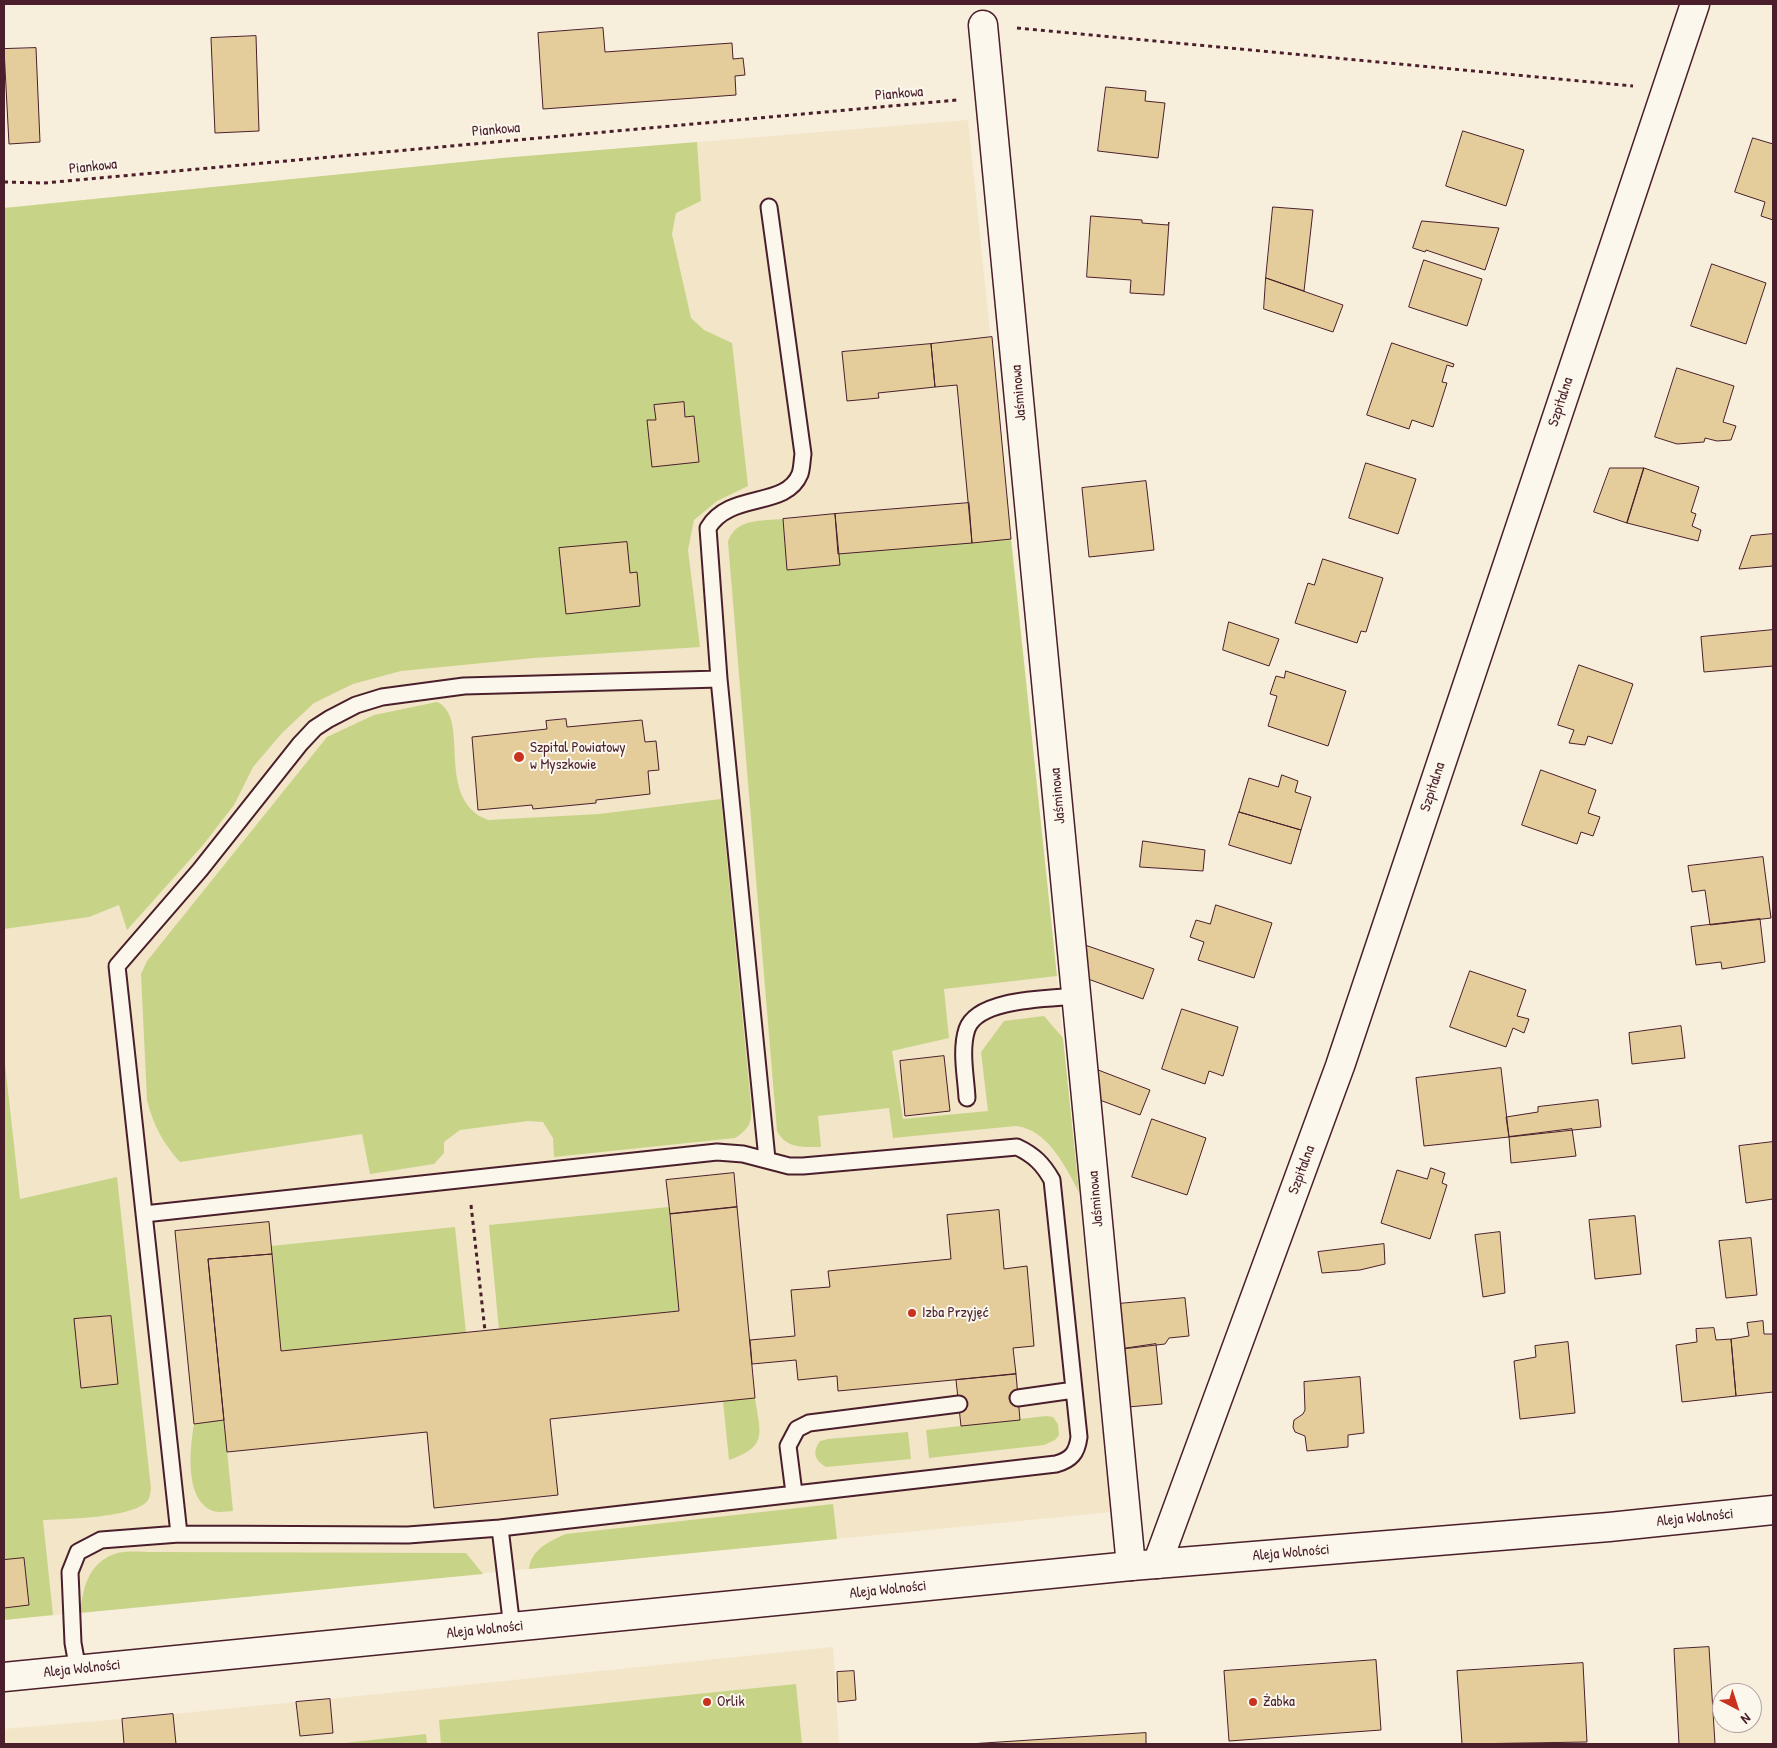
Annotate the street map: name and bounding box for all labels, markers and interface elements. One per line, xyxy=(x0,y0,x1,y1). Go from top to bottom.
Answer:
street label: Piankowa xyxy=(874,83,924,105)
street label: Piankowa xyxy=(471,119,521,141)
street label: Piankowa xyxy=(68,156,118,178)
street label: Jaśminowa xyxy=(1008,364,1030,422)
street label: Szpitalna xyxy=(1545,375,1577,429)
place label: Szpital Powiatowy w Myszkowie xyxy=(530,739,626,774)
marker: Szpital Powiatowy w Myszkowie xyxy=(512,750,526,764)
street label: Szpitalna xyxy=(1417,760,1449,814)
street label: Jaśminowa xyxy=(1047,767,1069,825)
street label: Szpitalna xyxy=(1285,1143,1319,1197)
street label: Jaśminowa xyxy=(1085,1170,1107,1228)
place label: Izba Przyjęć xyxy=(922,1304,989,1322)
marker: Izba Przyjęć xyxy=(906,1307,918,1319)
street label: Aleja Wolności xyxy=(1656,1505,1734,1531)
street label: Aleja Wolności xyxy=(1252,1541,1330,1565)
street label: Aleja Wolności xyxy=(849,1577,927,1603)
street label: Aleja Wolności xyxy=(446,1617,524,1643)
street label: Aleja Wolności xyxy=(43,1656,121,1682)
north arrow xyxy=(1712,1683,1762,1733)
place label: Orlik xyxy=(717,1693,745,1711)
place label: Żabka xyxy=(1263,1693,1295,1711)
marker: Orlik xyxy=(701,1696,713,1708)
marker: Żabka xyxy=(1247,1696,1259,1708)
text: N xyxy=(1737,1709,1755,1729)

